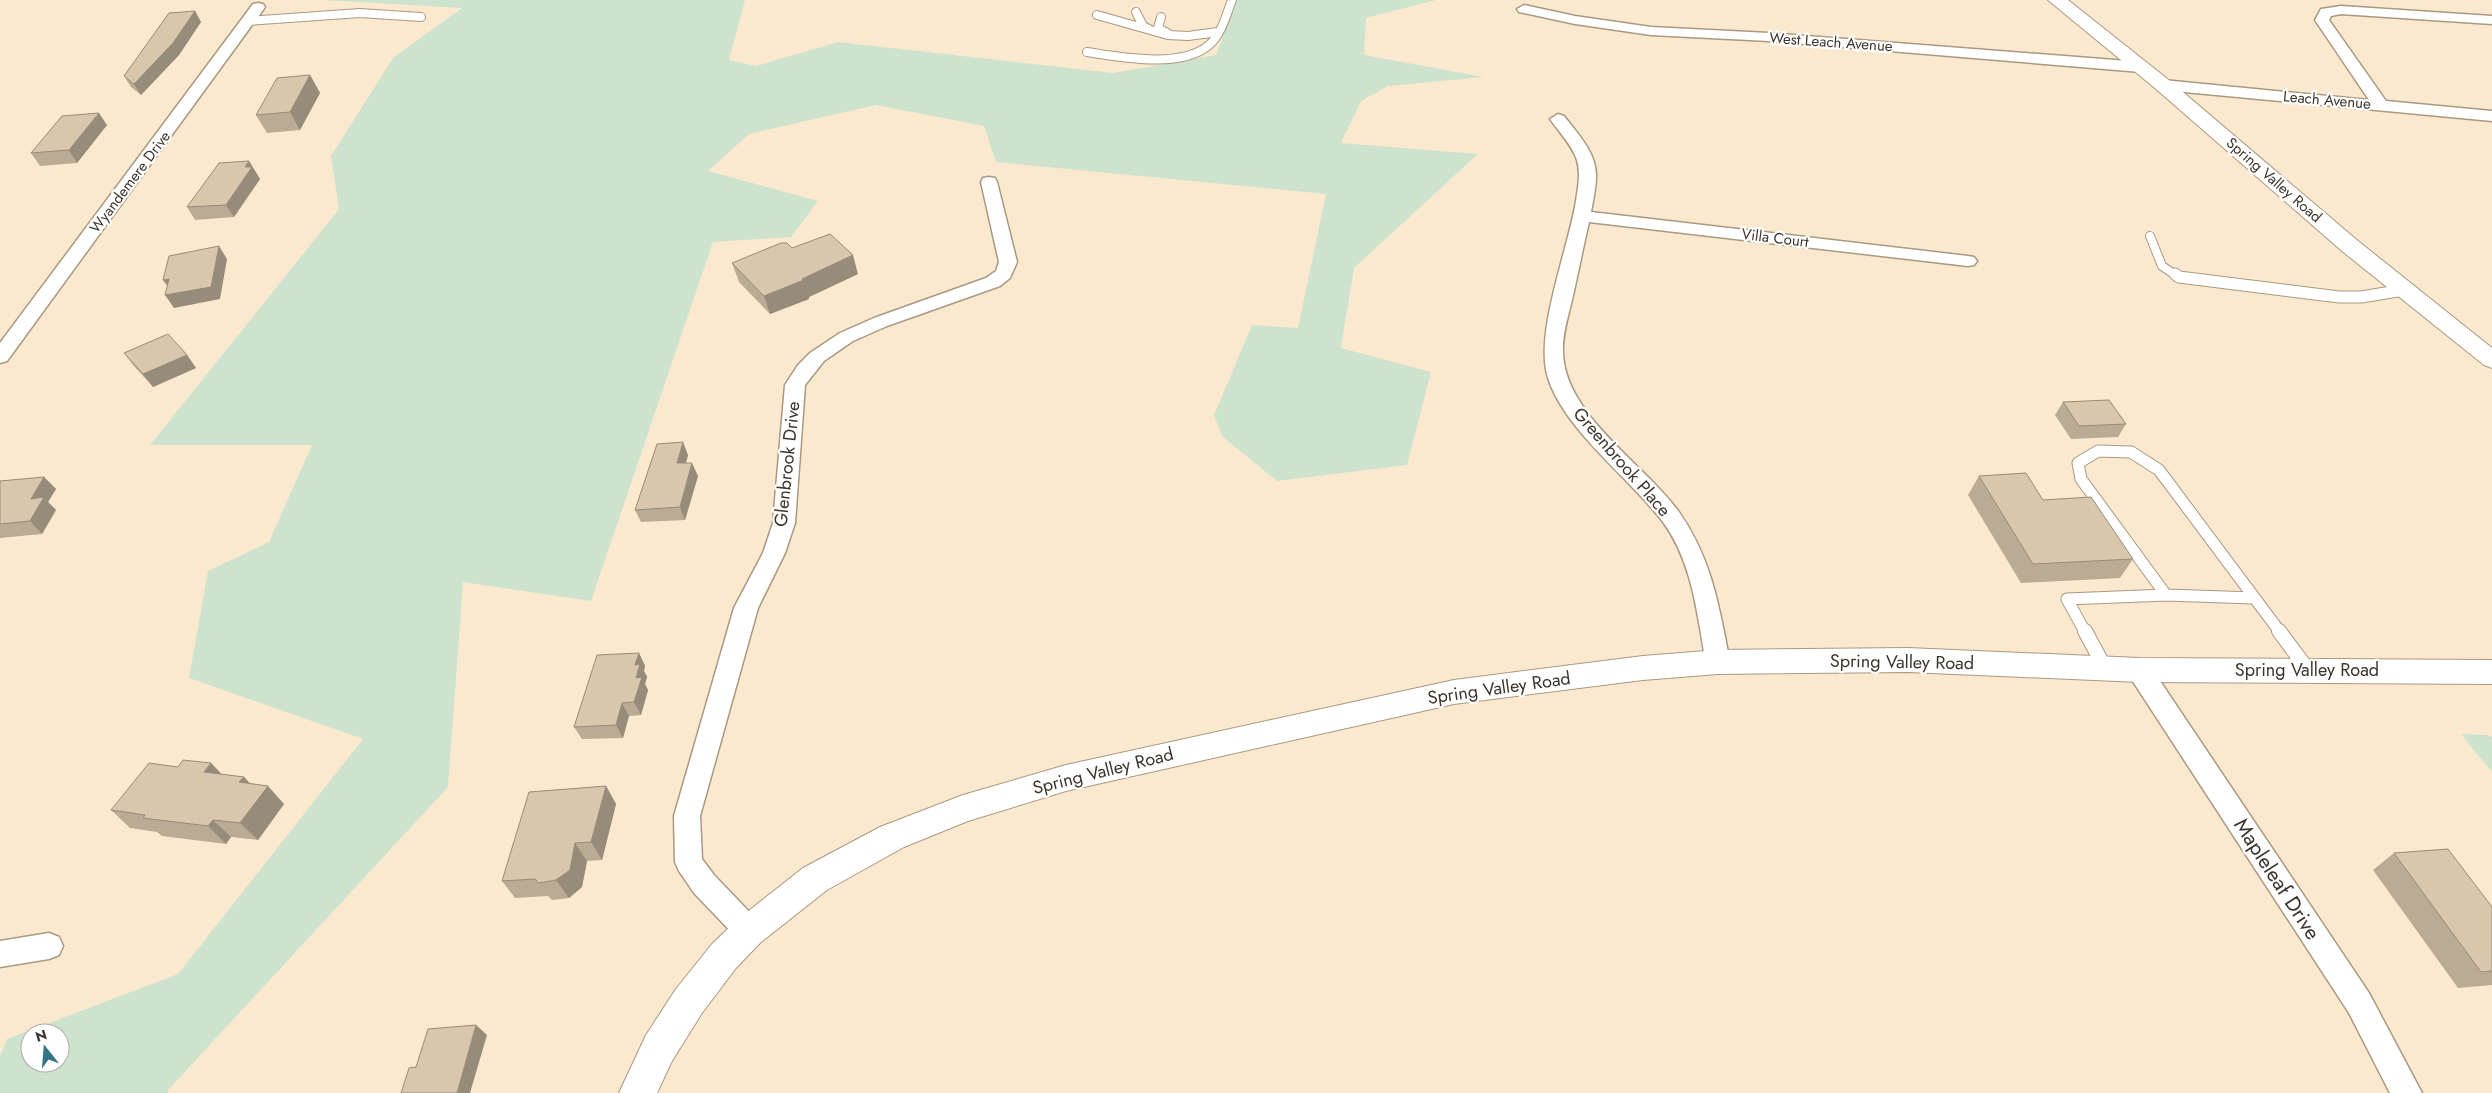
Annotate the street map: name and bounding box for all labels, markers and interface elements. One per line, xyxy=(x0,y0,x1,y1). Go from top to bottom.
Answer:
street label: West Leach Avenue xyxy=(1769,27,1894,57)
street label: Leach Avenue xyxy=(2282,85,2372,115)
street label: Wyandemere Drive xyxy=(84,126,176,238)
street label: Spring Valley Road xyxy=(2221,132,2327,228)
street label: Villa Court xyxy=(1740,223,1810,253)
street label: Glenbrook Drive xyxy=(767,400,807,528)
street label: Greenbrook Place xyxy=(1567,402,1677,522)
street label: Spring Valley Road xyxy=(1830,648,1974,676)
street label: Spring Valley Road xyxy=(2235,657,2379,683)
street label: Spring Valley Road xyxy=(1426,665,1572,711)
street label: Spring Valley Road xyxy=(1030,741,1176,801)
street label: Mapleleaf Drive xyxy=(2226,812,2328,946)
north arrow xyxy=(20,1023,70,1073)
text: N xyxy=(33,1024,49,1047)

